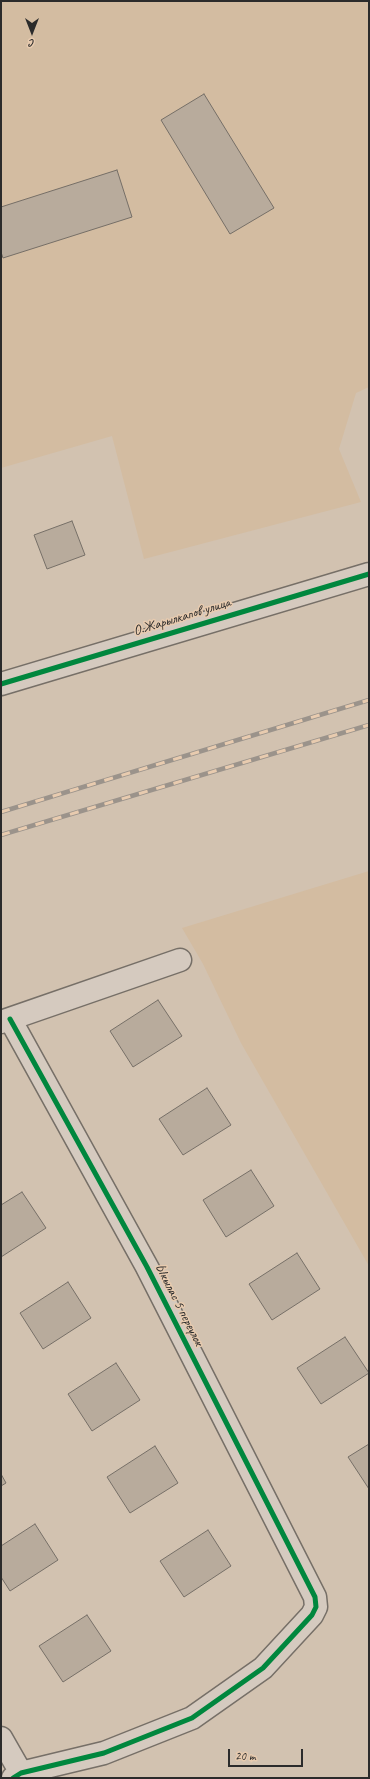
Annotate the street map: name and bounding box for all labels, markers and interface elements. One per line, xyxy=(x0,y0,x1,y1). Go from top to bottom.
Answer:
north arrow xyxy=(12,12,52,52)
text: С xyxy=(29,37,35,51)
street label: О.Жарылкапов улица xyxy=(132,594,232,640)
street label: Ыкылас 5 переулок xyxy=(151,1261,207,1349)
scale bar xyxy=(230,1741,305,1767)
text: 20 m xyxy=(235,1748,255,1764)

